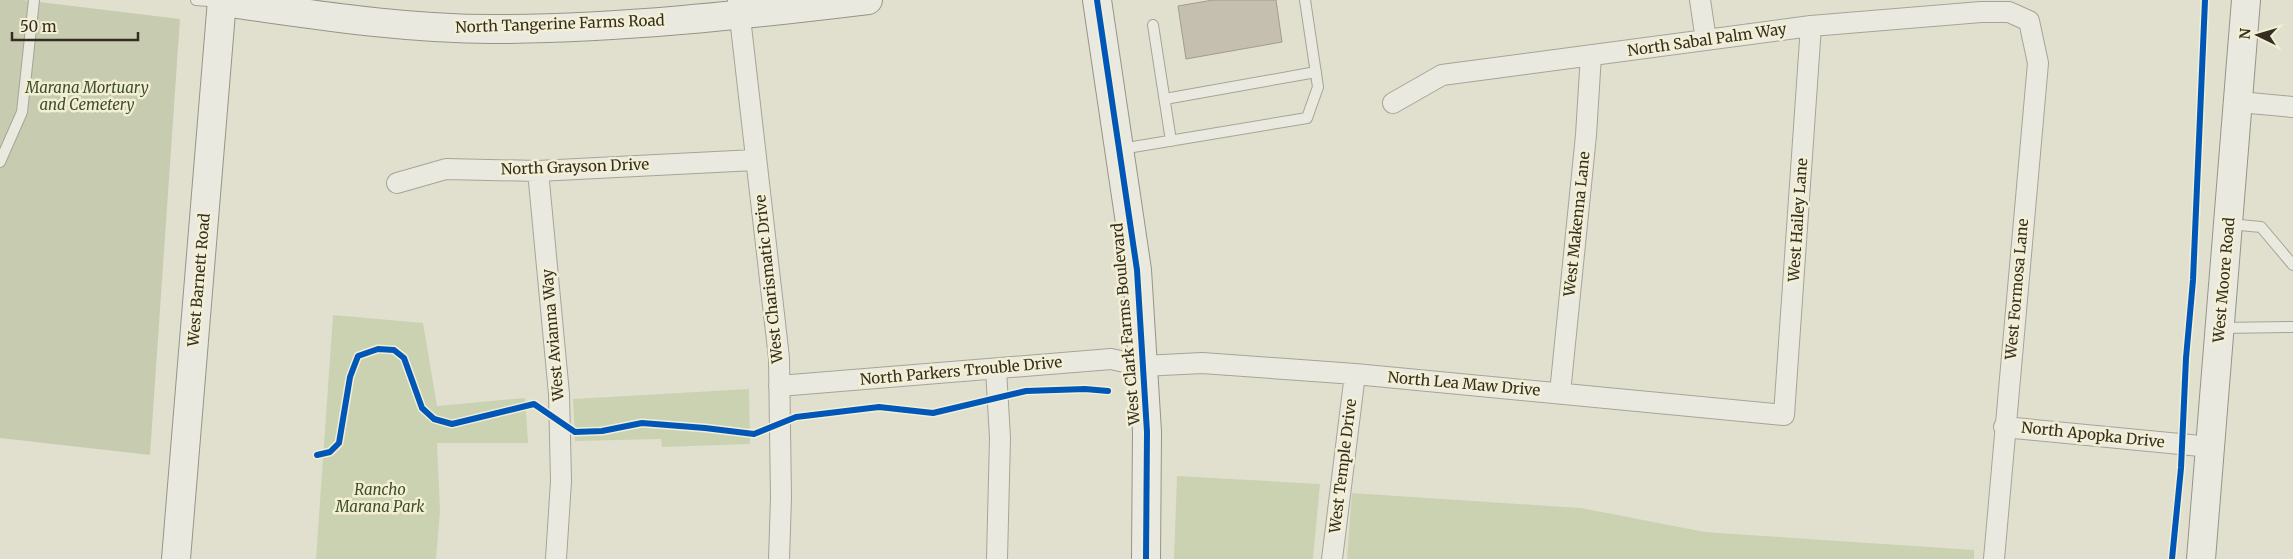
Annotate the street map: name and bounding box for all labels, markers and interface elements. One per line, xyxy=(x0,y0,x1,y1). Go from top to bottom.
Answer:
scale bar xyxy=(12,10,139,42)
street label: North Tangerine Farms Road xyxy=(455,10,665,37)
north arrow xyxy=(2233,10,2283,60)
text: 50 m xyxy=(20,17,57,36)
street label: North Sabal Palm Way xyxy=(1626,19,1788,60)
text: N xyxy=(2236,28,2254,40)
park label: Marana Mortuary and Cemetery xyxy=(24,78,149,114)
street label: West Makenna Lane xyxy=(1559,150,1594,298)
street label: North Grayson Drive xyxy=(501,154,650,179)
street label: West Hailey Lane xyxy=(1784,157,1811,284)
street label: West Charismatic Drive xyxy=(750,194,787,365)
street label: West Barnett Road xyxy=(183,212,214,348)
street label: West Moore Road xyxy=(2208,216,2238,344)
street label: West Formosa Lane xyxy=(2001,217,2032,361)
street label: West Clark Farms Boulevard xyxy=(1107,222,1144,427)
street label: West Avianna Way xyxy=(537,268,568,403)
street label: North Parkers Trouble Drive xyxy=(859,352,1063,389)
street label: North Lea Maw Drive xyxy=(1387,367,1541,400)
street label: West Temple Drive xyxy=(1325,397,1360,535)
street label: North Apopka Drive xyxy=(2020,418,2166,451)
park label: Rancho Marana Park xyxy=(334,480,425,516)

